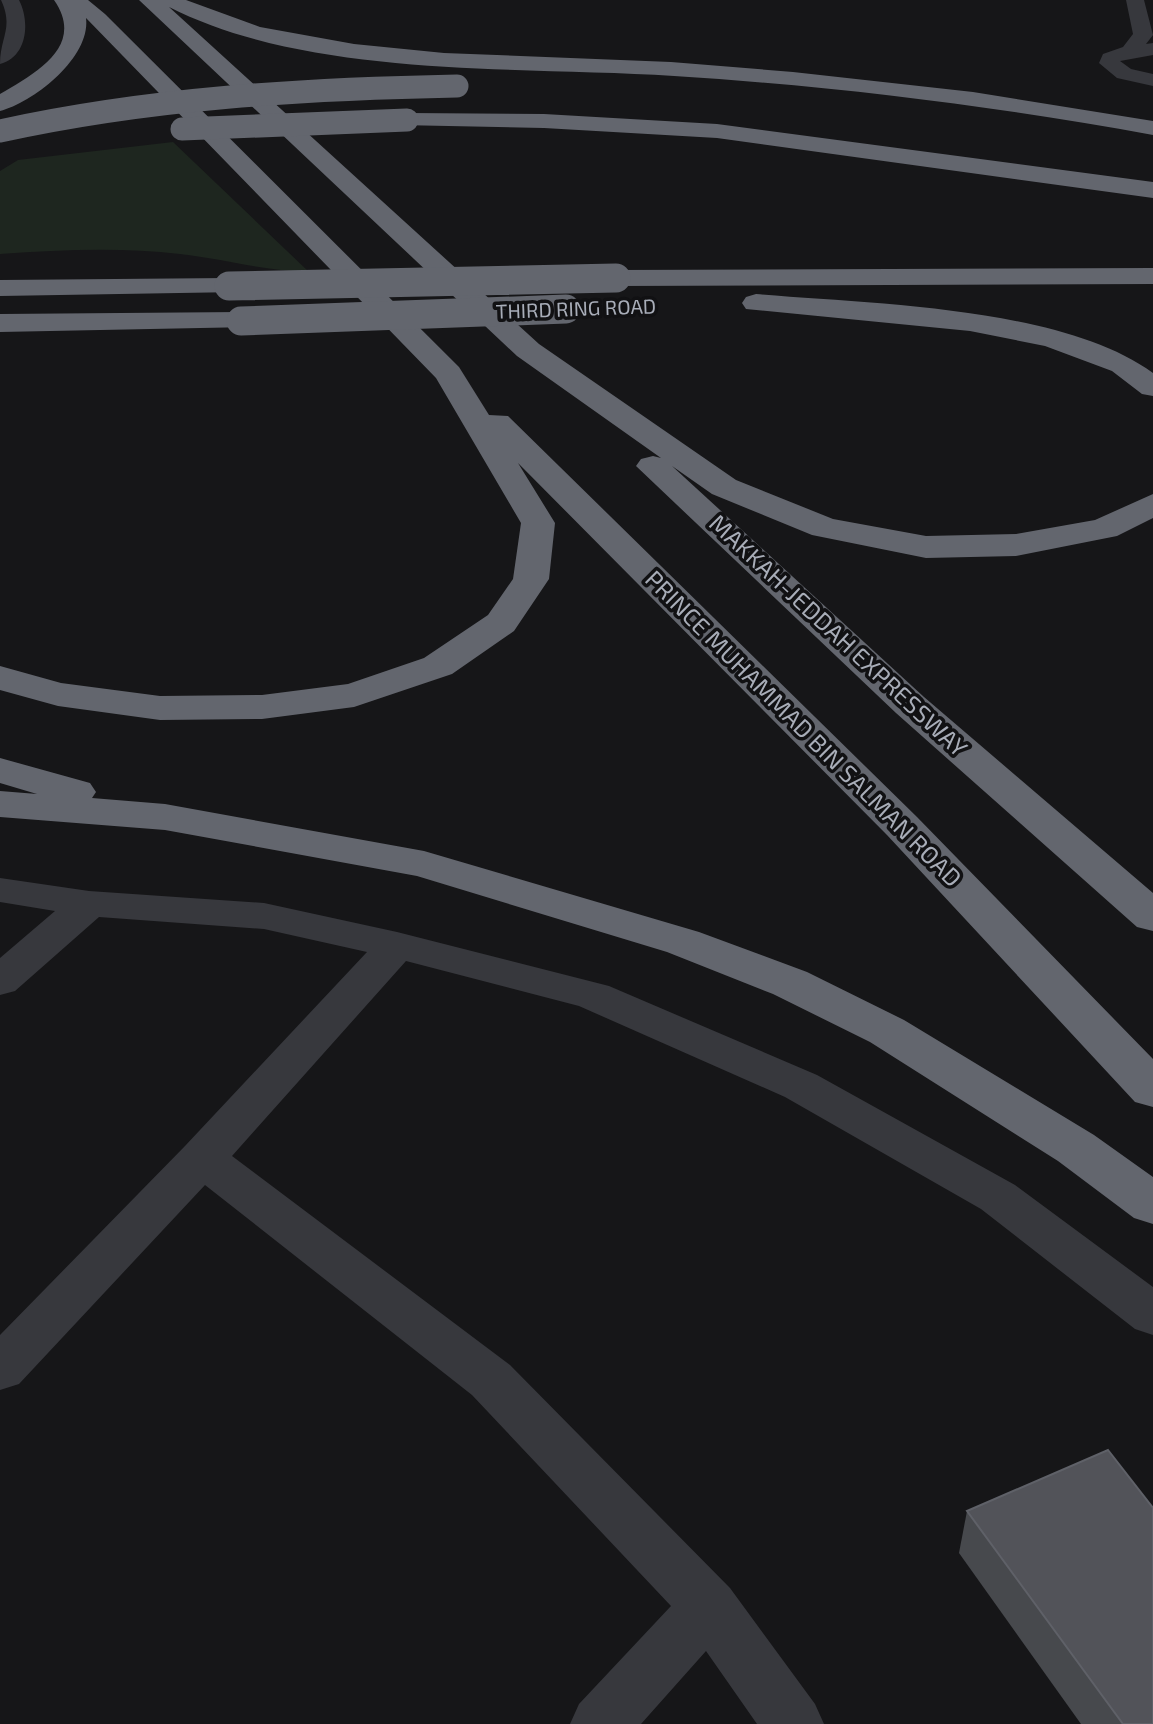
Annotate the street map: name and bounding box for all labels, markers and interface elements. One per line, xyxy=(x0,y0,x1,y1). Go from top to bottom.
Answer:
street label: THIRD RING ROAD xyxy=(495,293,657,323)
street label: MAKKAH-JEDDAH EXPRESSWAY xyxy=(704,508,974,762)
street label: PRINCE MUHAMMAD BIN SALMAN ROAD xyxy=(640,564,968,892)

